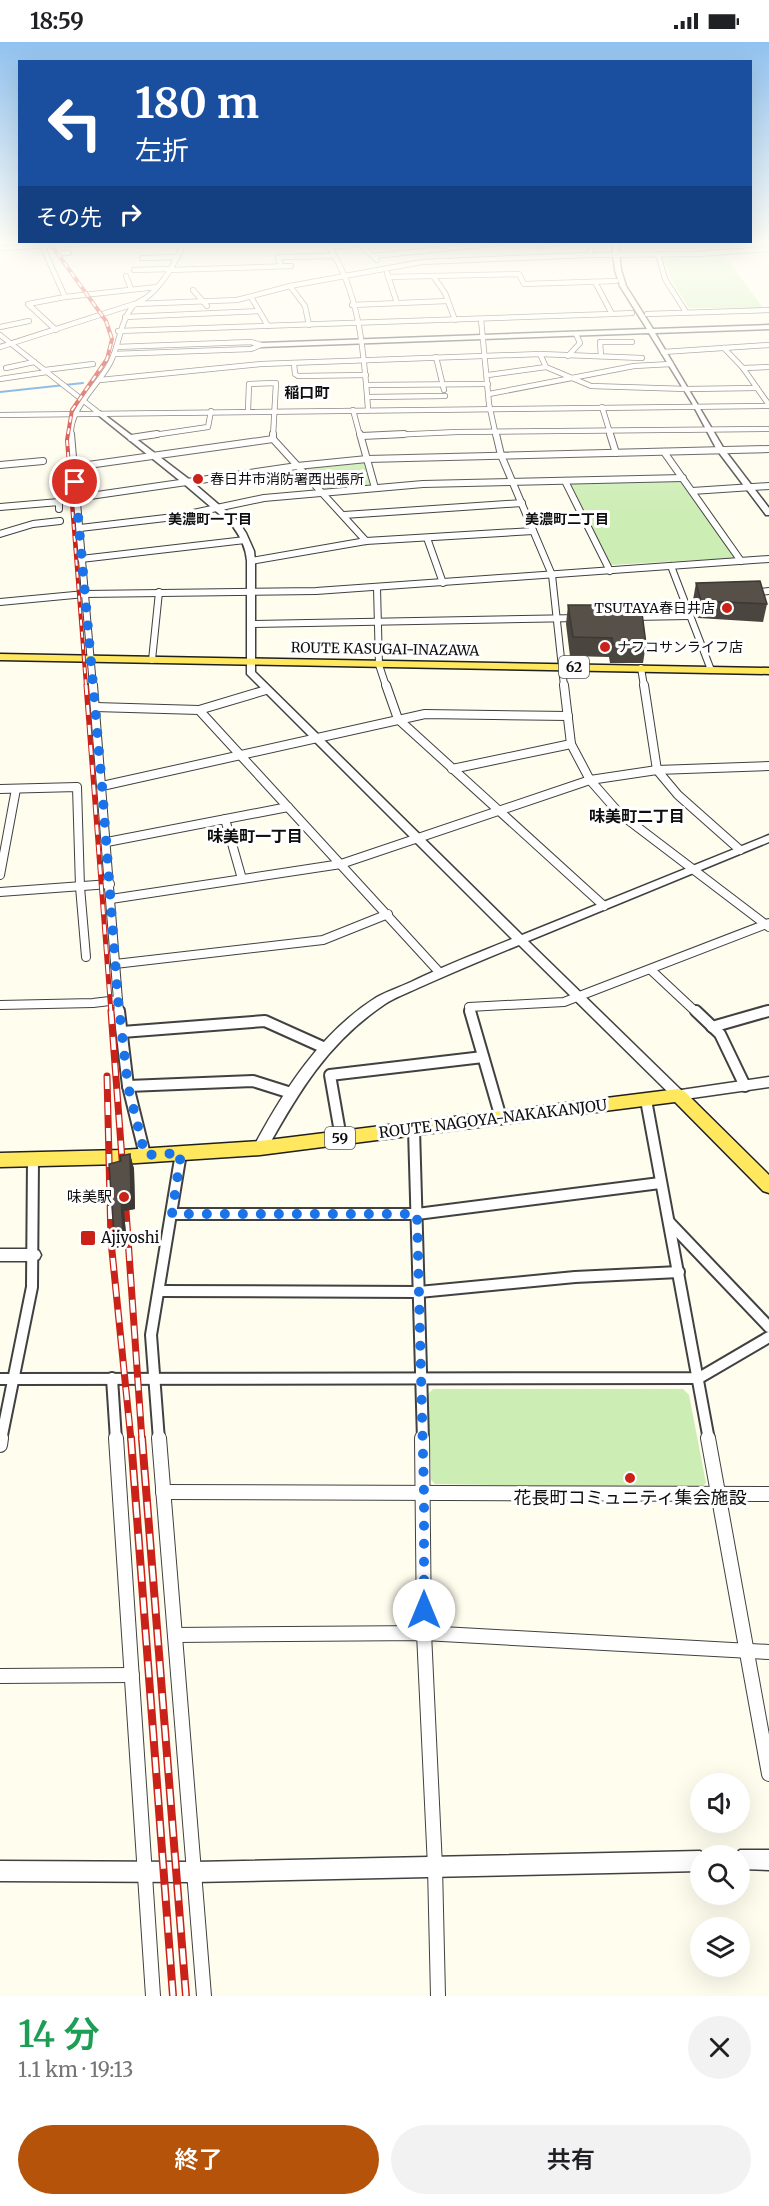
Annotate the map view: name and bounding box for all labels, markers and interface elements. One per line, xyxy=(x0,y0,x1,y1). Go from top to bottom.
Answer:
text: 18:59 xyxy=(30,7,84,35)
text: 180 m xyxy=(135,77,259,129)
icon: left xyxy=(36,84,114,162)
text: 左折 xyxy=(135,133,189,167)
icon: right xyxy=(114,198,147,231)
text: その先 xyxy=(36,203,102,231)
district label: 稲口町 xyxy=(284,383,330,402)
pin xyxy=(49,456,100,507)
icon: arrive xyxy=(58,465,91,498)
place label: 春日井市消防署西出張所 xyxy=(210,470,364,488)
marker: 春日井市消防署西出張所 xyxy=(191,472,205,486)
district label: 美濃町一丁目 xyxy=(168,510,252,528)
district label: 美濃町二丁目 xyxy=(525,510,609,528)
place label: TSUTAYA春日井店 xyxy=(594,599,715,617)
marker: TSUTAYA春日井店 xyxy=(720,601,734,615)
street label: ROUTE KASUGAI-INAZAWA xyxy=(291,638,479,660)
place label: ナフコサンライフ店 xyxy=(617,638,743,656)
marker: ナフコサンライフ店 xyxy=(598,640,612,654)
road number: 62 xyxy=(559,656,589,678)
district label: 味美町二丁目 xyxy=(589,806,685,826)
district label: 味美町一丁目 xyxy=(207,826,303,846)
street label: ROUTE NAGOYA-NAKAKANJOU xyxy=(378,1095,608,1142)
road number: 59 xyxy=(325,1127,355,1149)
place label: 味美駅 xyxy=(67,1187,112,1206)
marker: 味美駅 xyxy=(117,1190,131,1204)
place label: Ajiyoshi xyxy=(100,1228,160,1247)
marker: Ajiyoshi xyxy=(79,1229,97,1247)
marker: 花長町コミュニティ集会施設 xyxy=(623,1471,637,1485)
place label: 花長町コミュニティ集会施設 xyxy=(514,1486,746,1509)
position arrow xyxy=(392,1578,456,1642)
map controls xyxy=(690,1773,750,1977)
button: sound xyxy=(690,1773,750,1833)
button: search xyxy=(690,1845,750,1905)
button: layers xyxy=(690,1917,750,1977)
text: 14 分 xyxy=(18,2012,99,2057)
button: close xyxy=(688,2016,751,2079)
text: 1.1 km · 19:13 xyxy=(18,2057,134,2082)
button: 終了 xyxy=(18,2125,379,2194)
button: 共有 xyxy=(391,2125,751,2194)

